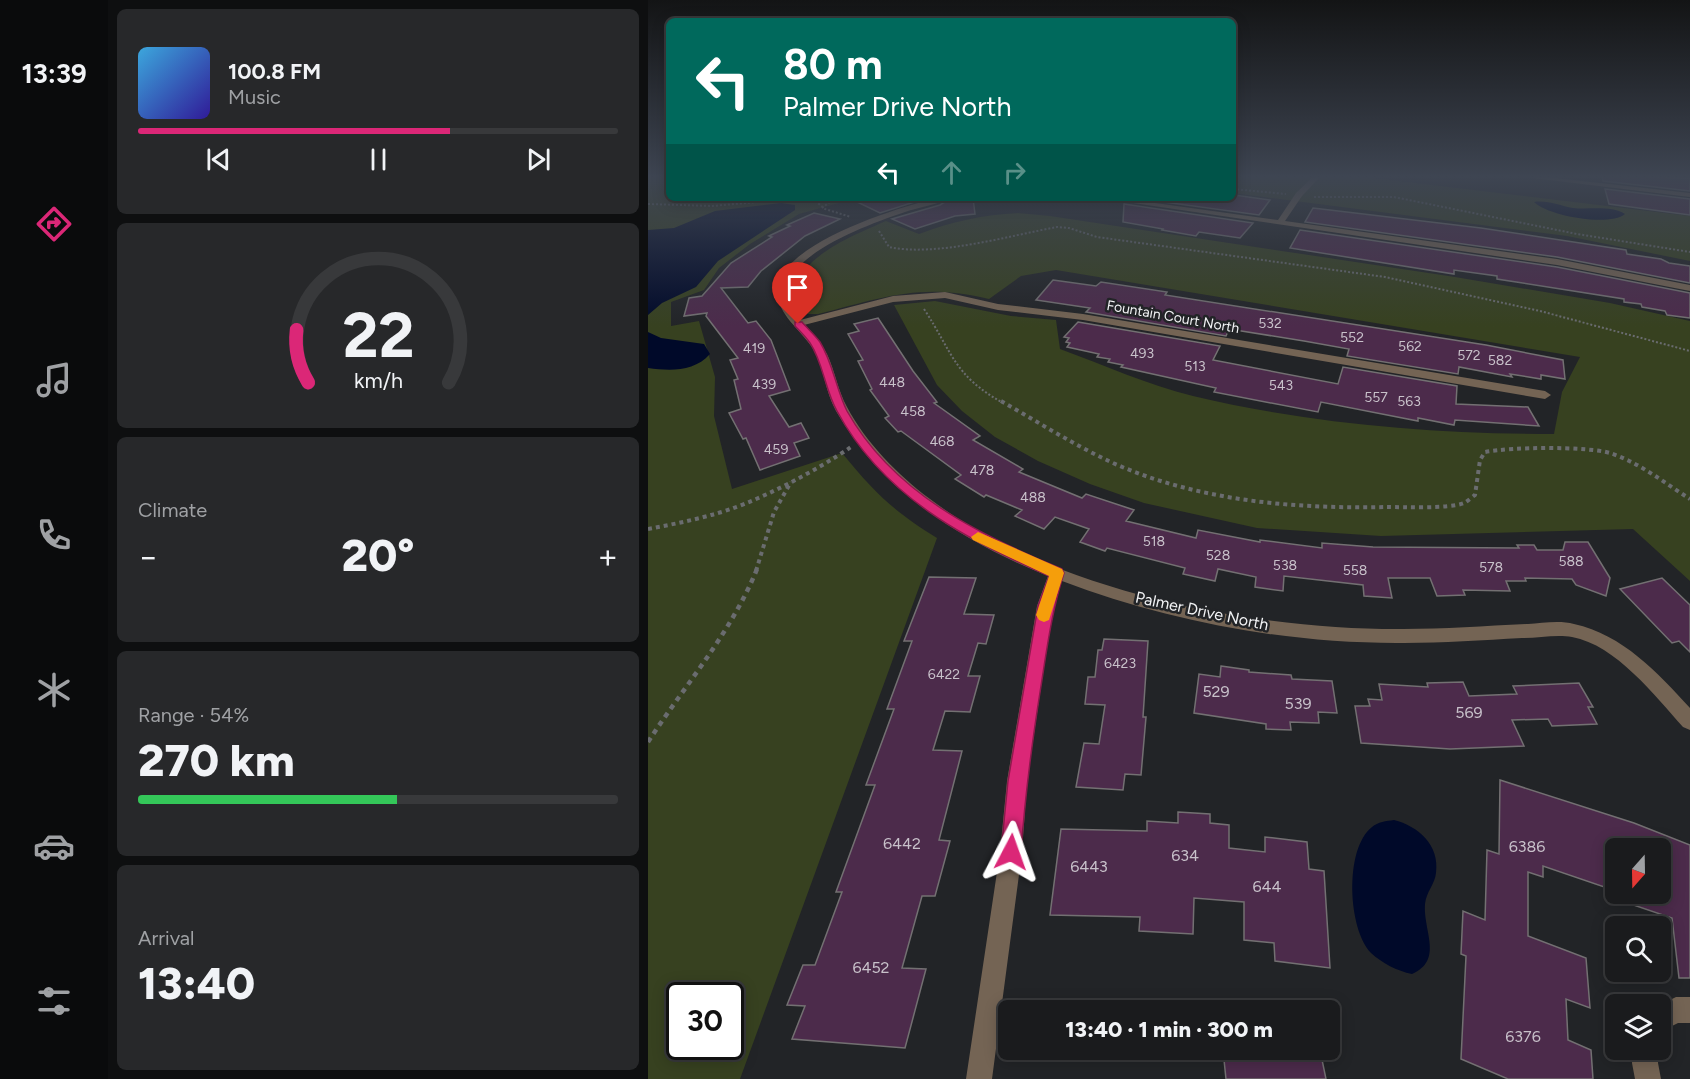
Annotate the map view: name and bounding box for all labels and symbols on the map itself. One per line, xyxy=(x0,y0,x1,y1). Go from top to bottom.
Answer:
pin xyxy=(772,262,823,324)
street label: Fountain Court North xyxy=(1105,297,1241,337)
house number: 532 xyxy=(1258,315,1282,332)
house number: 552 xyxy=(1340,329,1364,346)
house number: 562 xyxy=(1398,338,1422,355)
house number: 419 xyxy=(743,340,765,357)
house number: 493 xyxy=(1130,345,1154,362)
house number: 572 xyxy=(1457,347,1481,364)
house number: 582 xyxy=(1488,352,1512,369)
house number: 513 xyxy=(1184,358,1206,375)
house number: 448 xyxy=(879,374,905,391)
house number: 439 xyxy=(752,376,776,393)
house number: 543 xyxy=(1269,377,1293,394)
house number: 557 xyxy=(1364,389,1388,406)
house number: 563 xyxy=(1397,393,1421,410)
house number: 458 xyxy=(900,403,926,420)
house number: 468 xyxy=(929,433,955,450)
house number: 459 xyxy=(764,441,788,458)
house number: 478 xyxy=(970,462,994,479)
house number: 488 xyxy=(1020,489,1046,506)
house number: 518 xyxy=(1143,533,1165,550)
house number: 528 xyxy=(1206,547,1230,564)
house number: 588 xyxy=(1558,553,1584,570)
house number: 538 xyxy=(1273,557,1297,574)
house number: 578 xyxy=(1479,559,1503,576)
house number: 558 xyxy=(1343,562,1367,579)
street label: Palmer Drive North xyxy=(1134,588,1270,634)
house number: 6423 xyxy=(1104,655,1136,672)
house number: 6422 xyxy=(928,666,960,683)
house number: 529 xyxy=(1202,682,1230,701)
house number: 539 xyxy=(1285,694,1311,713)
house number: 569 xyxy=(1455,703,1483,722)
position arrow xyxy=(979,820,1043,884)
house number: 6442 xyxy=(883,834,921,853)
house number: 6386 xyxy=(1509,837,1545,856)
north arrow xyxy=(1605,838,1671,904)
house number: 634 xyxy=(1171,846,1199,865)
house number: 6443 xyxy=(1070,857,1108,876)
house number: 644 xyxy=(1253,877,1282,896)
house number: 6452 xyxy=(852,958,890,977)
speed limit sign: 30 xyxy=(666,982,744,1060)
house number: 6376 xyxy=(1505,1027,1541,1046)

